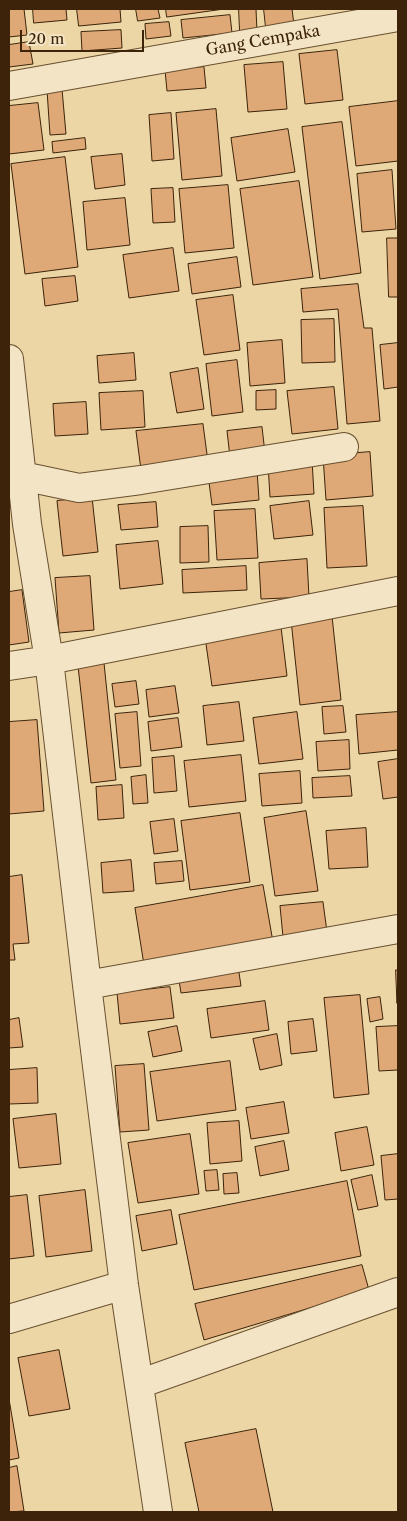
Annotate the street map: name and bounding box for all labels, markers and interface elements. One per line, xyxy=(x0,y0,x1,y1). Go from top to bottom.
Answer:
scale bar xyxy=(22,20,146,52)
street label: Gang Cempaka xyxy=(204,21,322,61)
text: 20 m xyxy=(28,29,64,48)

